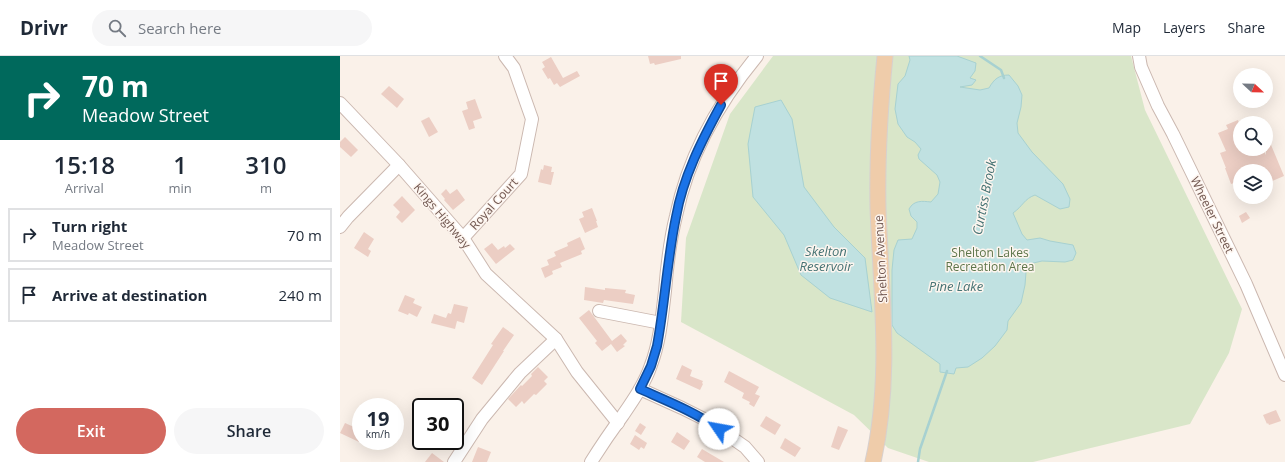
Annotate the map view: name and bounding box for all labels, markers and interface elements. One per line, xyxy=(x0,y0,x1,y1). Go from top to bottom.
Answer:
search box xyxy=(92,10,372,46)
text: Drivr xyxy=(20,15,68,41)
icon: search xyxy=(106,17,128,39)
text: Search here xyxy=(138,18,222,38)
text: Map xyxy=(1112,18,1141,37)
text: Layers xyxy=(1163,18,1205,37)
text: Share xyxy=(1227,18,1265,37)
pin xyxy=(704,64,738,105)
text: 70 m xyxy=(82,67,149,105)
north arrow xyxy=(1233,68,1273,108)
map controls xyxy=(1233,68,1273,204)
icon: arrive xyxy=(710,70,732,92)
icon: right xyxy=(16,72,68,124)
text: Meadow Street xyxy=(82,103,209,127)
button: search xyxy=(1233,116,1273,156)
text: 15:18 xyxy=(54,148,115,181)
text: 1 xyxy=(173,148,187,181)
text: 310 xyxy=(245,148,286,181)
water label: Curtiss Brook xyxy=(968,157,1000,236)
button: layers xyxy=(1233,164,1273,204)
street label: Royal Court xyxy=(466,174,522,233)
street label: Wheeler Street xyxy=(1187,174,1238,256)
text: Arrival xyxy=(65,179,104,197)
text: min xyxy=(169,179,192,197)
text: m xyxy=(260,179,272,197)
street label: Kings Highway xyxy=(410,179,476,253)
street label: Shelton Avenue xyxy=(870,215,891,303)
text: Turn right xyxy=(52,216,127,236)
icon: right xyxy=(18,224,40,246)
text: 70 m xyxy=(287,225,322,245)
text: Meadow Street xyxy=(52,236,144,254)
water label: Skelton Reservoir xyxy=(800,242,853,275)
park label: Shelton Lakes Recreation Area xyxy=(945,244,1035,275)
water label: Pine Lake xyxy=(929,277,984,295)
icon: arrive xyxy=(18,284,40,306)
text: Arrive at destination xyxy=(52,285,207,305)
text: 240 m xyxy=(278,285,322,305)
speed limit sign: 30 xyxy=(412,398,464,450)
text: 19 xyxy=(367,405,389,432)
button: Exit xyxy=(16,408,166,454)
button: Share xyxy=(174,408,324,454)
position arrow xyxy=(698,408,740,450)
text: km/h xyxy=(366,427,390,441)

